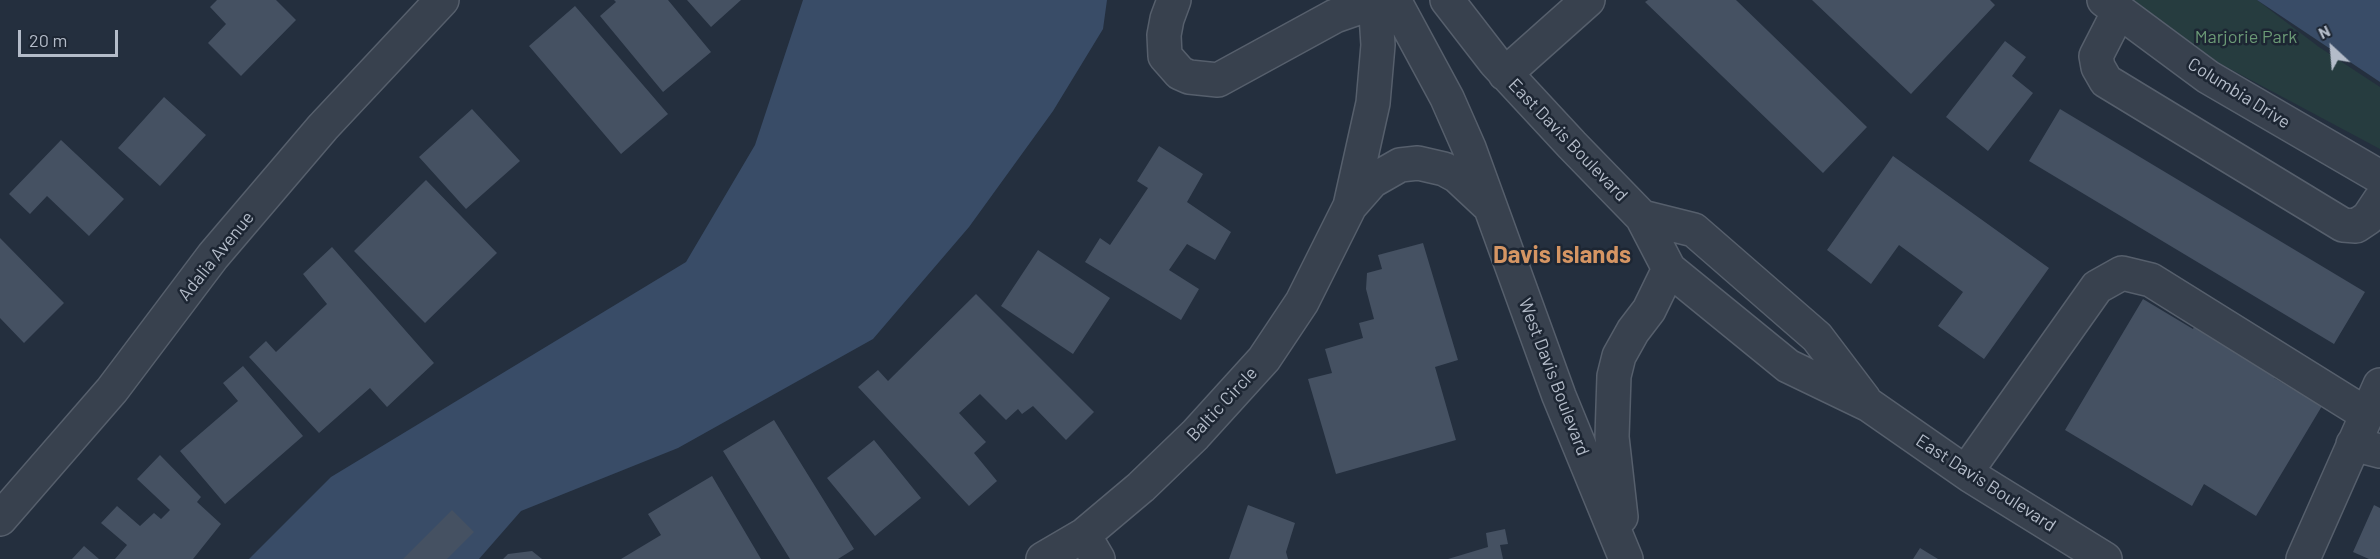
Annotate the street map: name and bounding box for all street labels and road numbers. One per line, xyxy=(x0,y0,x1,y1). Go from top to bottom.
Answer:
street label: Columbia Drive xyxy=(2184,53,2294,133)
street label: East Davis Boulevard xyxy=(1504,74,1632,206)
street label: Adalia Avenue xyxy=(173,207,259,305)
street label: West Davis Boulevard xyxy=(1514,295,1594,459)
street label: Baltic Circle xyxy=(1182,362,1262,446)
street label: East Davis Boulevard xyxy=(1912,430,2060,536)

